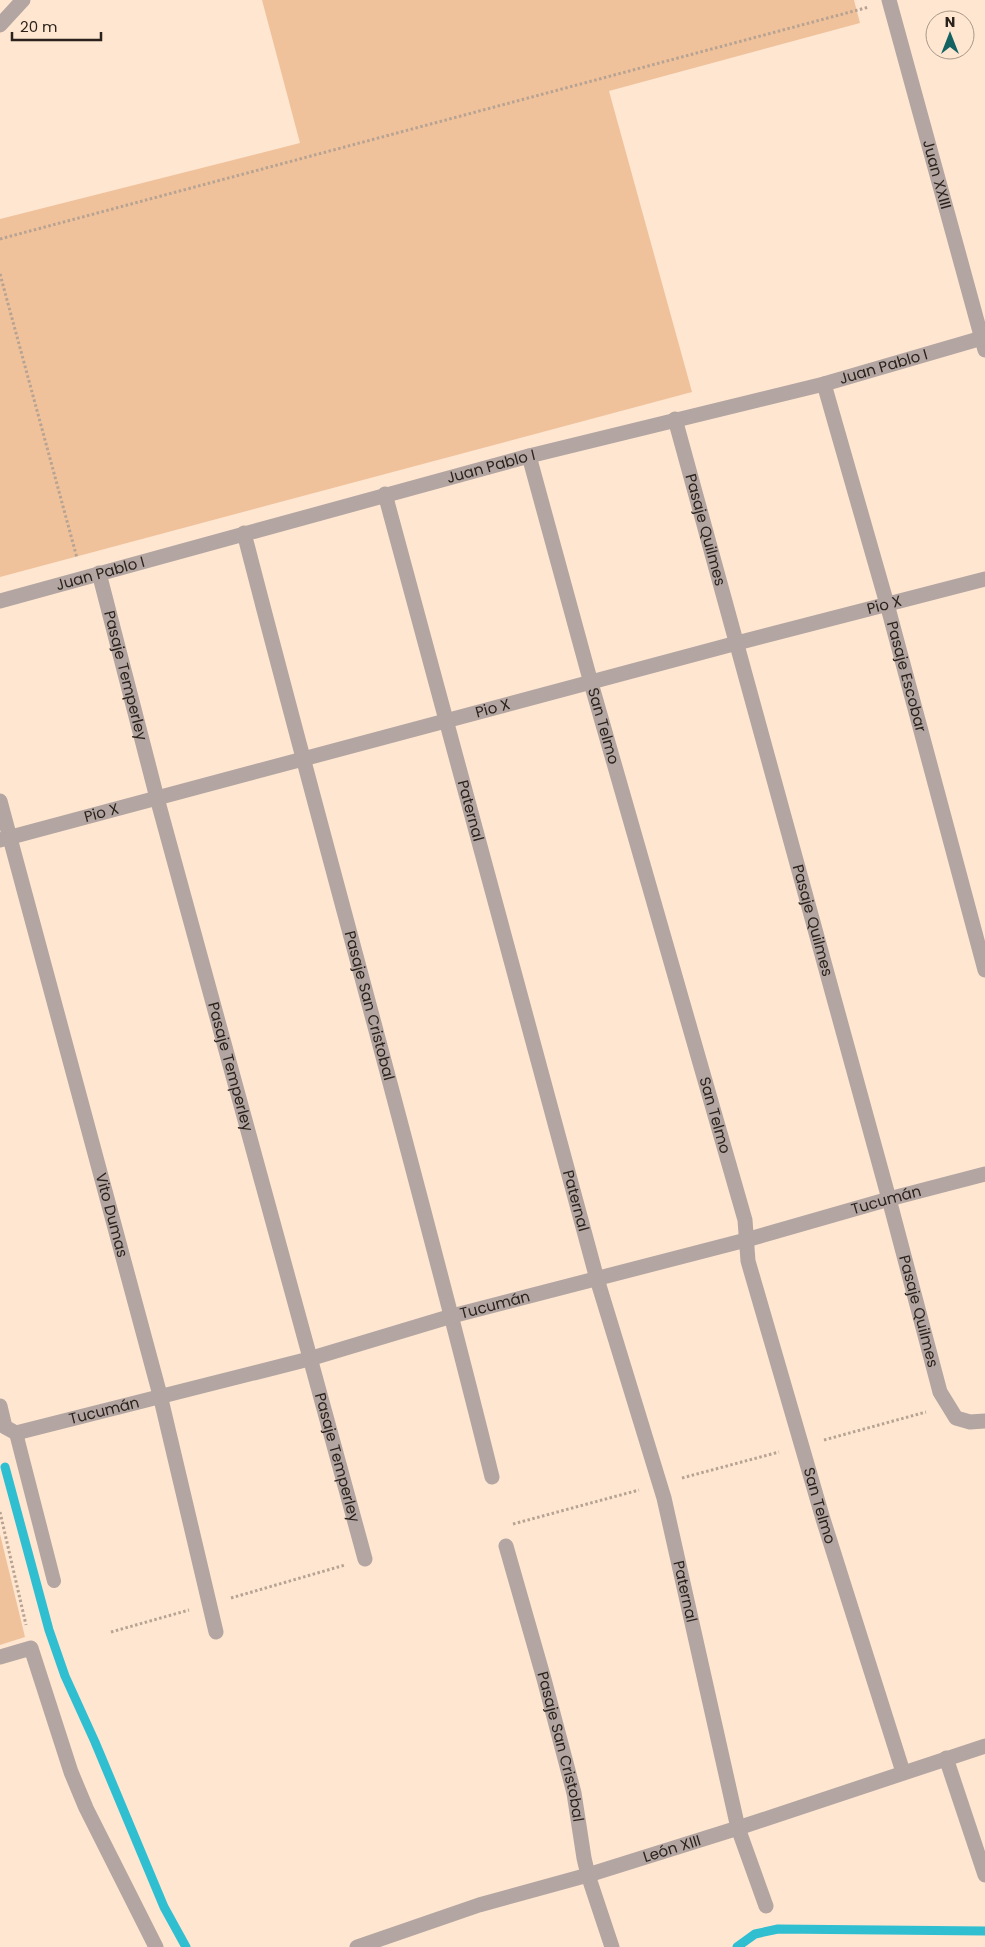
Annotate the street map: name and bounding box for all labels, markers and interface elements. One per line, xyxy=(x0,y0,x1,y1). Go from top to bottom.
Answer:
scale bar xyxy=(12,10,101,42)
north arrow xyxy=(925,10,975,60)
text: N xyxy=(945,12,955,32)
text: 20 m xyxy=(20,16,58,37)
street label: Juan XXIII xyxy=(918,137,957,211)
street label: Juan Pablo I xyxy=(836,343,930,389)
street label: Juan Pablo I xyxy=(444,444,537,488)
street label: Pasaje Quilmes xyxy=(681,471,731,588)
street label: Juan Pablo I xyxy=(53,551,147,595)
street label: Pio X xyxy=(864,590,904,619)
street label: Pasaje Temperley xyxy=(99,608,153,743)
street label: Pasaje Escobar xyxy=(882,619,932,735)
street label: San Telmo xyxy=(583,685,625,767)
street label: Pio X xyxy=(473,693,512,723)
street label: Paternal xyxy=(453,778,489,844)
street label: Pio X xyxy=(82,798,121,827)
street label: Pasaje Quilmes xyxy=(788,862,838,979)
street label: Pasaje San Cristobal xyxy=(340,928,400,1083)
street label: Pasaje Temperley xyxy=(203,1000,259,1134)
street label: San Telmo xyxy=(694,1074,736,1156)
street label: Paternal xyxy=(558,1168,595,1234)
street label: Vito Dumas xyxy=(91,1171,134,1260)
street label: Tucumán xyxy=(849,1180,923,1219)
street label: Pasaje Quilmes xyxy=(894,1253,944,1370)
street label: Tucumán xyxy=(458,1285,532,1324)
street label: Pasaje Temperley xyxy=(310,1390,366,1525)
street label: Tucumán xyxy=(67,1391,141,1429)
street label: San Telmo xyxy=(799,1465,841,1546)
street label: Paternal xyxy=(668,1559,703,1624)
street label: Pasaje San Cristobal xyxy=(532,1669,589,1823)
street label: León XIII xyxy=(640,1829,703,1867)

